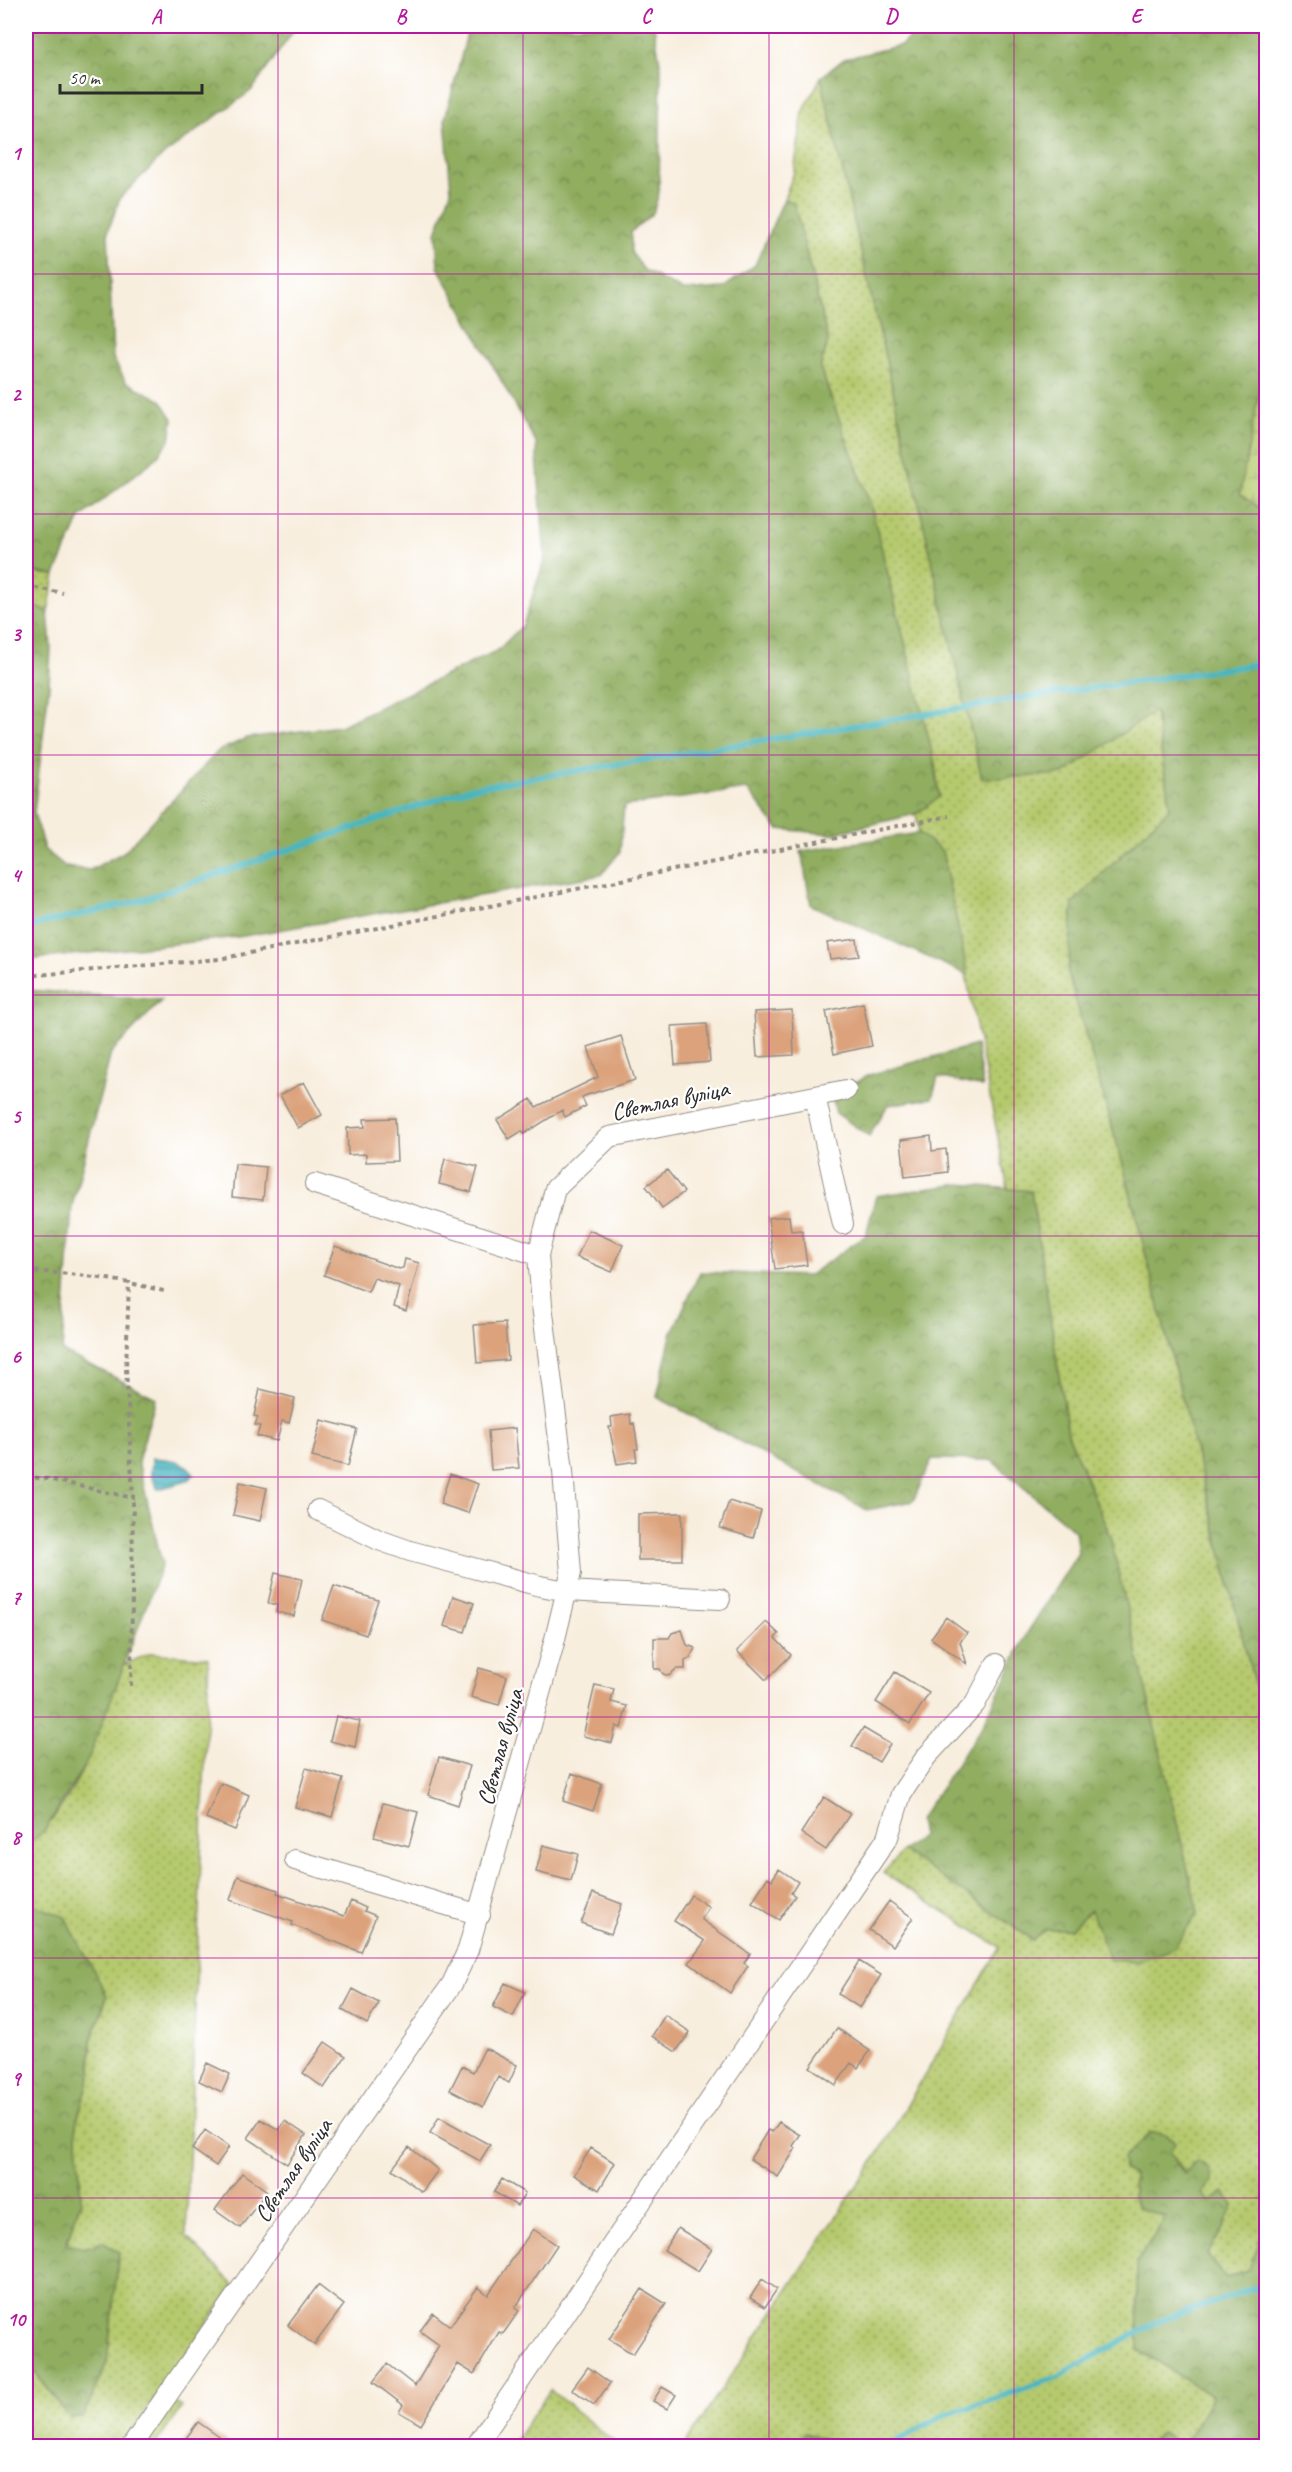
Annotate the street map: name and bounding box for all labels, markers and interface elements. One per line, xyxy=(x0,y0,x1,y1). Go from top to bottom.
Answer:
text: A xyxy=(151,4,163,29)
text: B xyxy=(396,4,408,29)
text: C xyxy=(641,4,653,29)
text: D xyxy=(885,4,899,29)
text: E xyxy=(1131,4,1145,29)
scale bar xyxy=(60,57,202,95)
text: 50 m xyxy=(69,67,102,89)
text: 1 xyxy=(12,141,23,166)
text: 2 xyxy=(12,382,23,407)
text: 3 xyxy=(12,622,23,647)
text: 4 xyxy=(12,863,24,888)
street label: Светлая вуліца xyxy=(609,1073,733,1127)
text: 5 xyxy=(12,1104,23,1129)
text: 6 xyxy=(11,1344,22,1369)
text: 7 xyxy=(12,1585,23,1610)
street label: Светлая вуліца xyxy=(470,1684,530,1808)
text: 8 xyxy=(12,1825,24,1850)
text: 9 xyxy=(12,2066,23,2091)
street label: Светлая вуліца xyxy=(247,2111,340,2228)
text: 10 xyxy=(7,2307,27,2332)

